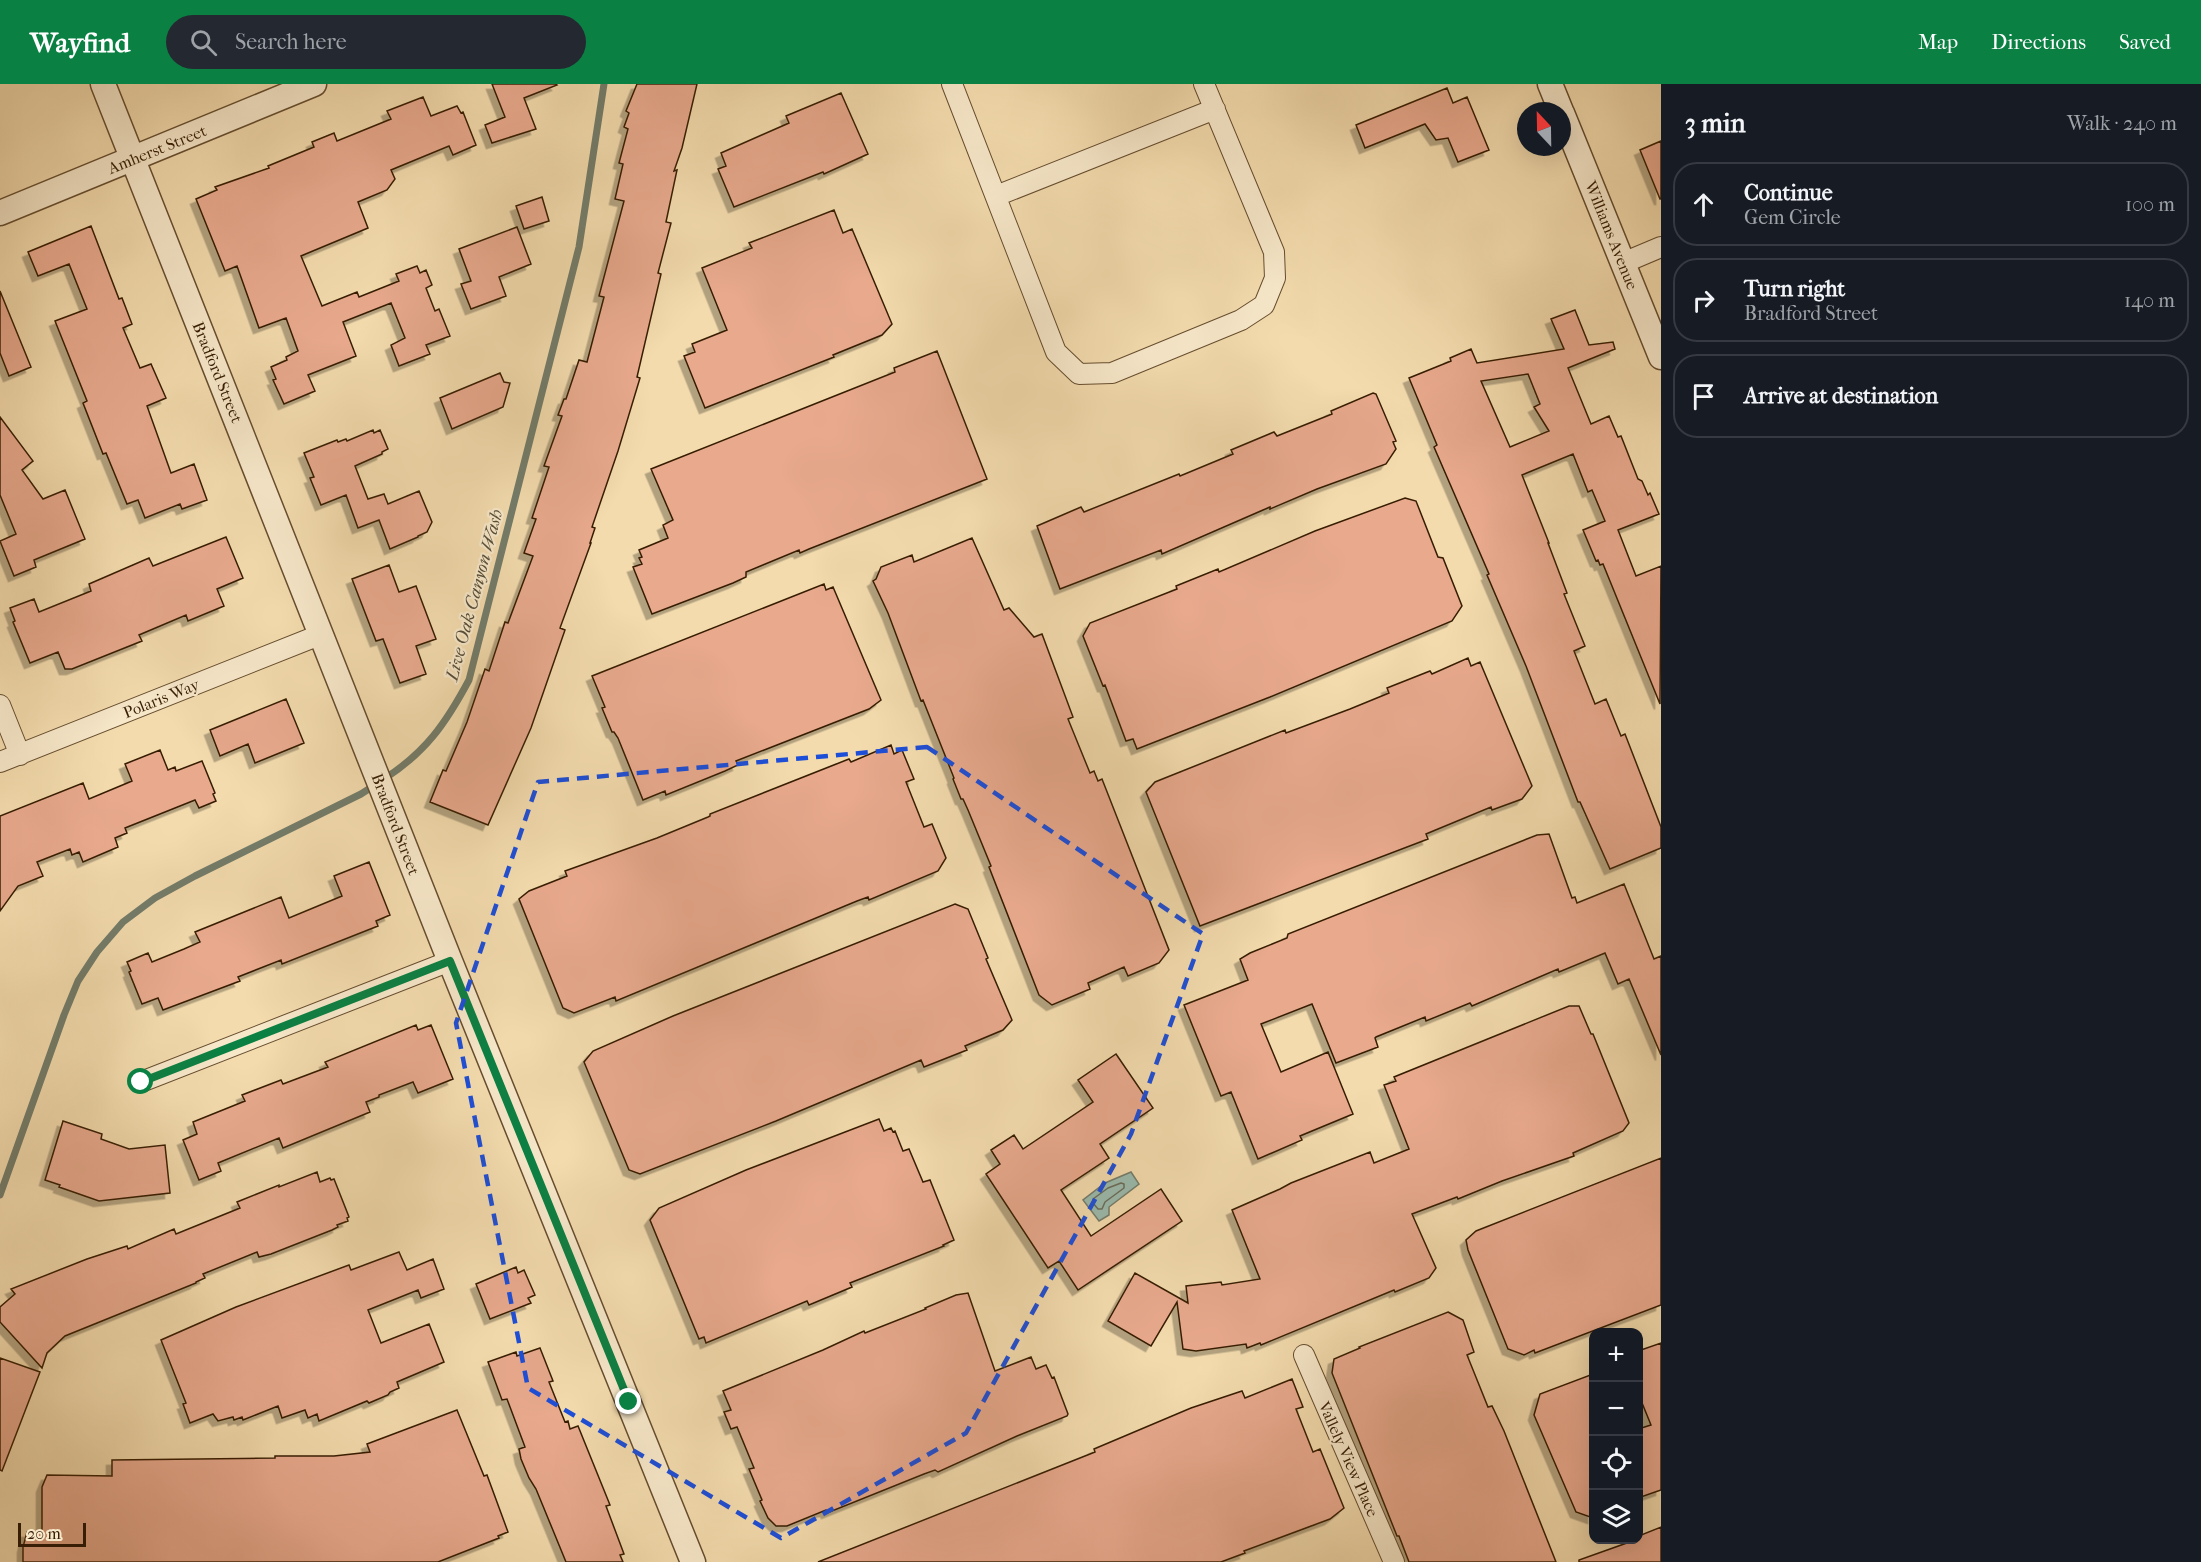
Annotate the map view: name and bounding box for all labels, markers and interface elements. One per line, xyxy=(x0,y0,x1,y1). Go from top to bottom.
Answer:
search box xyxy=(166,15,586,69)
text: Wayfind xyxy=(30,26,130,59)
icon: search xyxy=(187,26,220,59)
text: Search here xyxy=(235,29,347,55)
text: Map xyxy=(1918,30,1958,54)
text: Directions xyxy=(1991,30,2086,54)
text: Saved xyxy=(2119,30,2171,54)
north arrow xyxy=(1517,102,1571,156)
text: 3 min xyxy=(1685,108,1746,139)
text: Walk · 240 m xyxy=(2067,112,2177,135)
street label: Amherst Street xyxy=(104,121,209,178)
street label: Williams Avenue xyxy=(1581,177,1642,292)
text: Continue xyxy=(1744,180,1833,206)
icon: ahead xyxy=(1687,188,1720,221)
text: 100 m xyxy=(2125,193,2175,216)
text: Gem Circle xyxy=(1744,206,1841,229)
text: Turn right xyxy=(1744,276,1845,302)
icon: right xyxy=(1687,284,1720,317)
text: 140 m xyxy=(2124,289,2175,312)
text: Bradford Street xyxy=(1744,302,1878,325)
street label: Bradford Street xyxy=(189,319,247,426)
icon: arrive xyxy=(1687,380,1720,413)
text: Arrive at destination xyxy=(1744,383,1938,409)
water label: Live Oak Canyon Wash xyxy=(441,507,507,685)
street label: Polaris Way xyxy=(120,674,202,722)
street label: Bradford Street xyxy=(367,771,424,878)
route start xyxy=(127,1068,153,1094)
map controls xyxy=(1589,1328,1643,1544)
button: + xyxy=(1589,1328,1643,1382)
button: − xyxy=(1589,1382,1643,1436)
route end xyxy=(615,1388,641,1414)
street label: Vallely View Place xyxy=(1314,1398,1382,1520)
button: locate xyxy=(1589,1436,1643,1490)
button: layers xyxy=(1589,1490,1643,1544)
scale bar xyxy=(18,1520,86,1548)
text: 20 m xyxy=(27,1524,61,1543)

